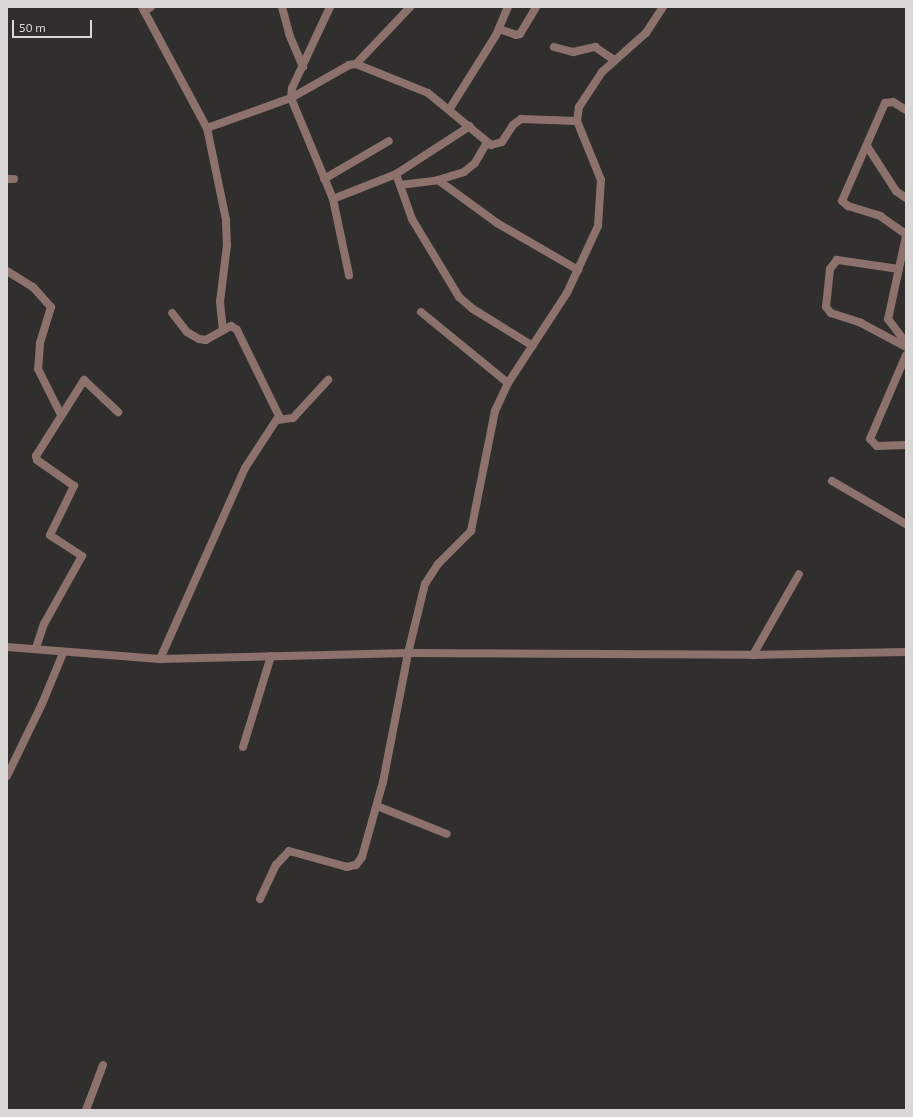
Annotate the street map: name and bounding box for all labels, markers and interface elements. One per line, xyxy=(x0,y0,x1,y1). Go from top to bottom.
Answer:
scale bar xyxy=(14,12,94,38)
text: 50 m xyxy=(19,20,46,34)

